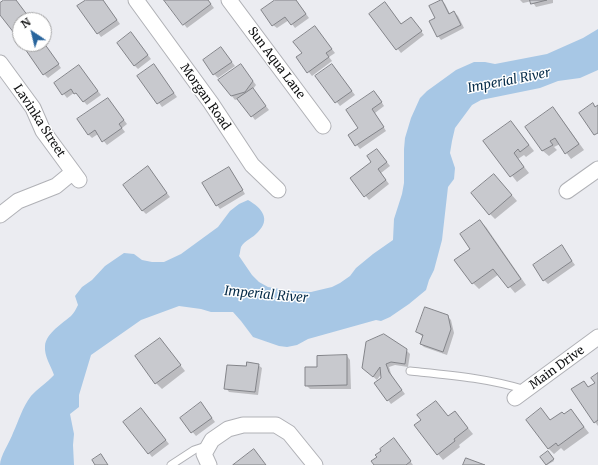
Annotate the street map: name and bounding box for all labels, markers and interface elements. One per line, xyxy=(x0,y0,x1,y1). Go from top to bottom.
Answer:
north arrow xyxy=(12,12,52,52)
text: N xyxy=(18,15,33,31)
street label: Sun Aqua Lane xyxy=(244,24,308,102)
street label: Morgan Road xyxy=(177,61,233,133)
water label: Imperial River xyxy=(466,65,552,97)
street label: Lavinka Street xyxy=(10,82,68,160)
water label: Imperial River xyxy=(224,284,308,306)
street label: Main Drive xyxy=(527,343,587,393)

